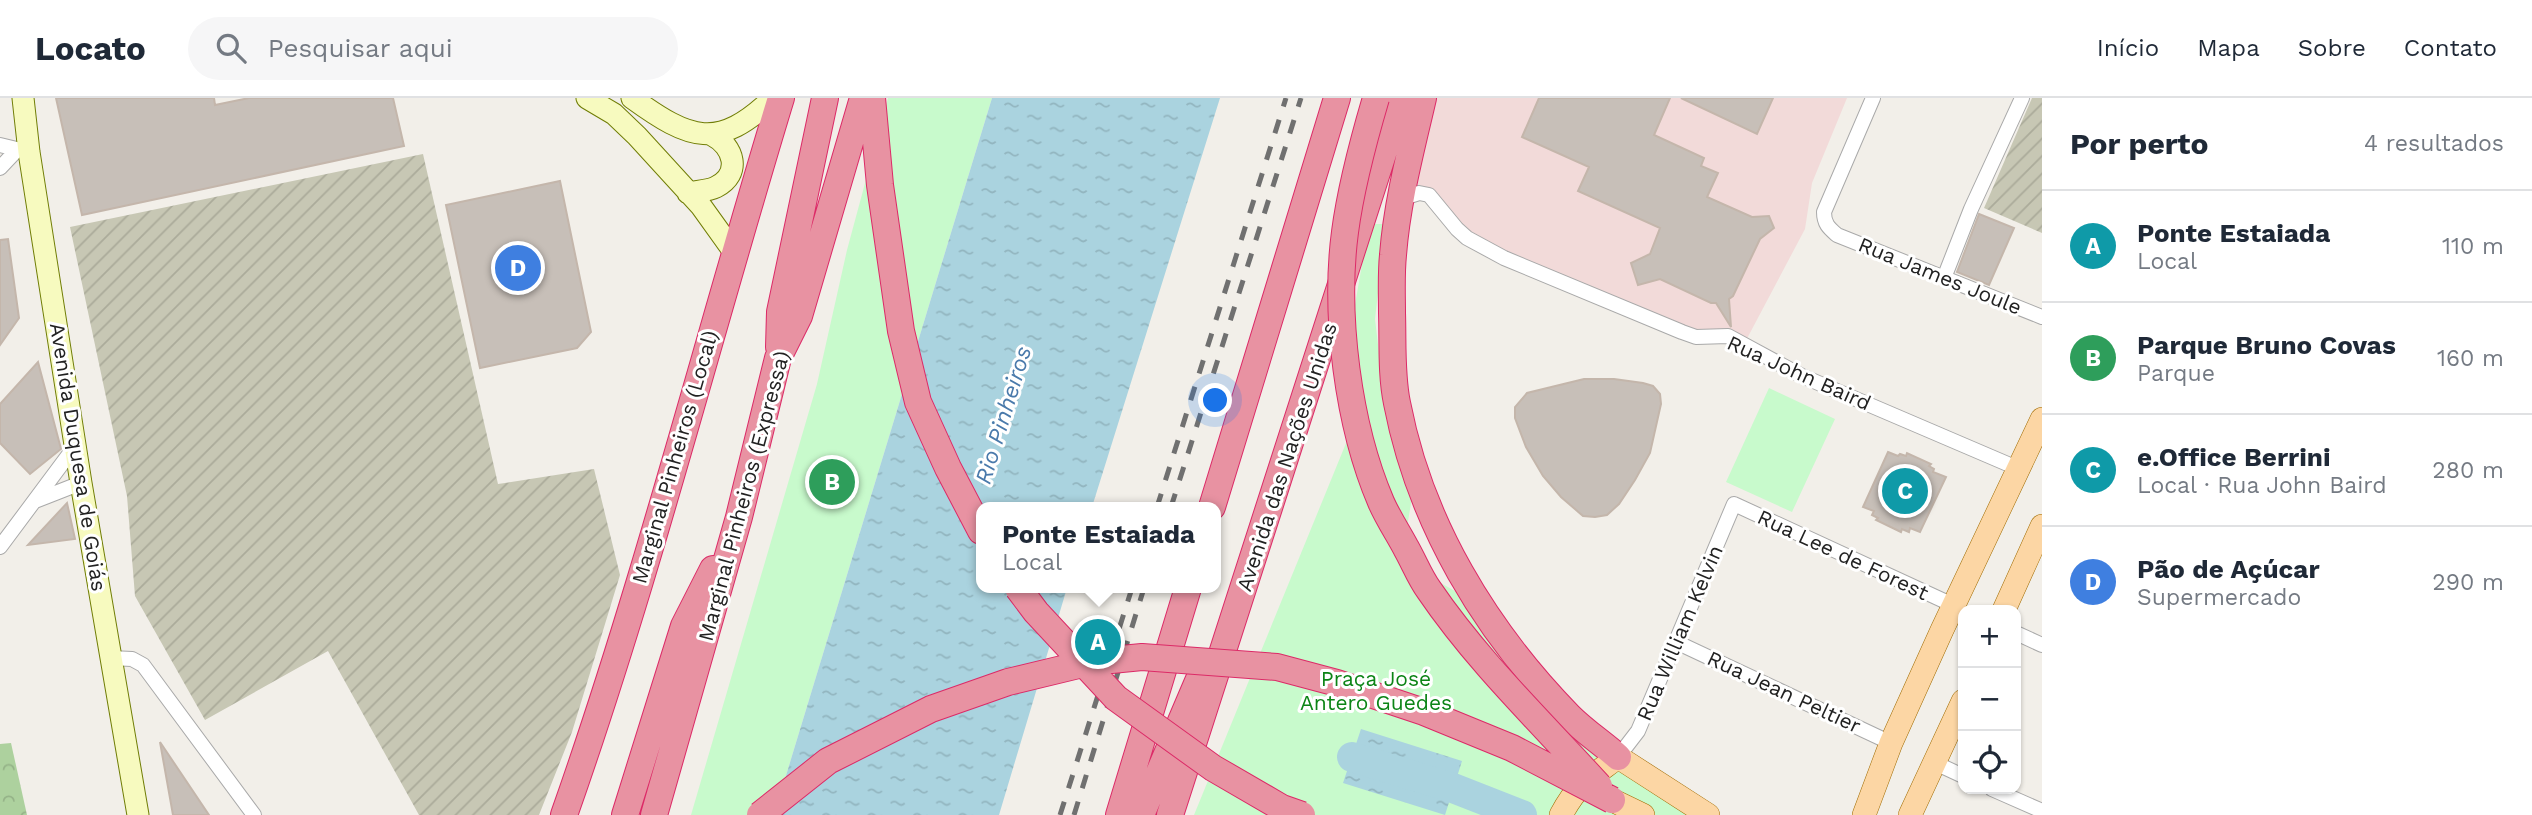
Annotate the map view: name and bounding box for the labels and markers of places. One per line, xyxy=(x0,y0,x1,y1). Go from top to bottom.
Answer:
pin: D xyxy=(495,242,541,294)
pin: B xyxy=(809,456,855,508)
pin: C xyxy=(1882,465,1928,517)
pin: A xyxy=(1075,616,1121,668)

